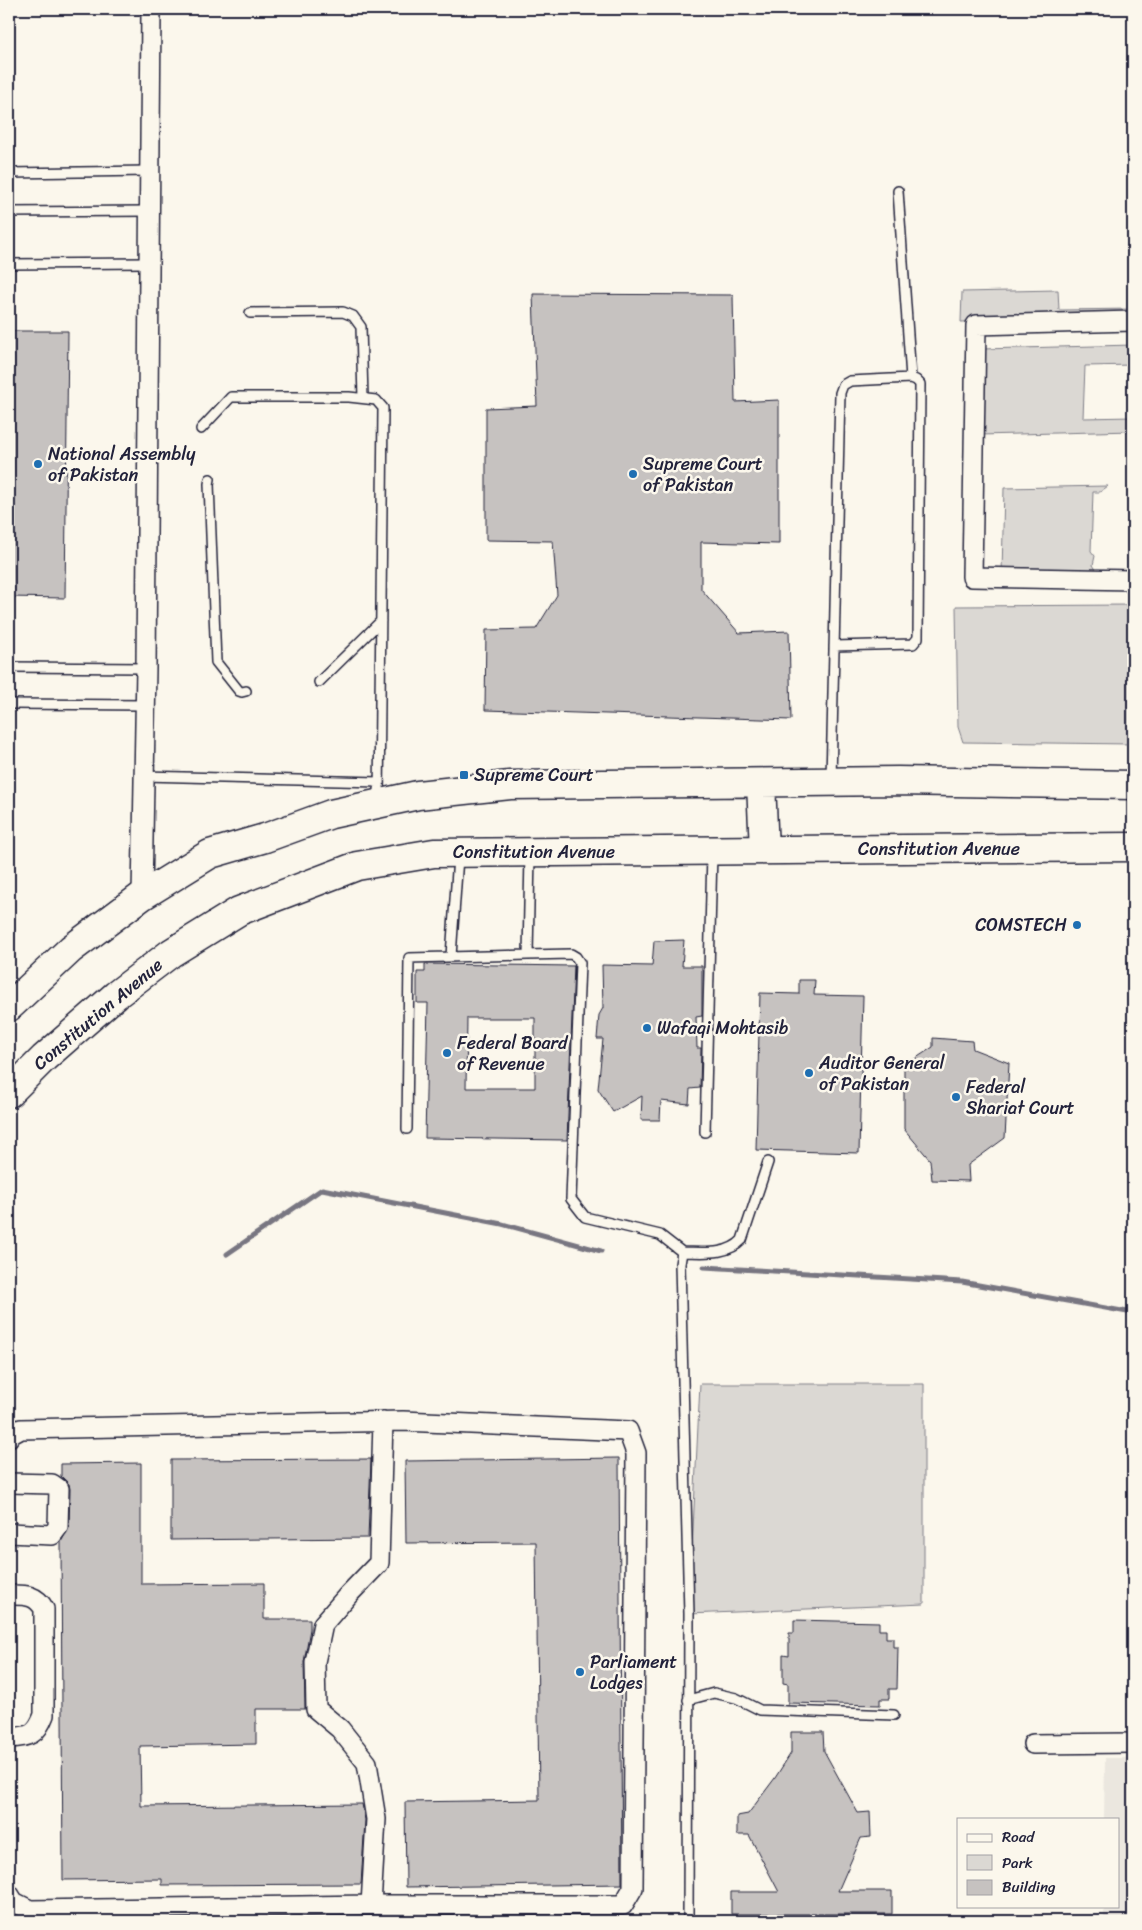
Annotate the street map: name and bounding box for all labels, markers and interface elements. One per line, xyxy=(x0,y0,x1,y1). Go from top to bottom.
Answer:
place label: National Assembly of Pakistan xyxy=(48,438,196,491)
place label: Supreme Court of Pakistan xyxy=(643,448,763,501)
marker: National Assembly of Pakistan xyxy=(32,458,44,470)
marker: Supreme Court of Pakistan xyxy=(627,468,639,480)
place label: Supreme Court xyxy=(474,759,594,791)
marker: Supreme Court xyxy=(458,769,470,781)
street label: Constitution Avenue xyxy=(858,833,1020,865)
street label: Constitution Avenue xyxy=(453,836,615,868)
place label: COMSTECH xyxy=(975,909,1067,941)
marker: COMSTECH xyxy=(1071,919,1083,931)
street label: Constitution Avenue xyxy=(26,950,170,1078)
place label: Wafaqi Mohtasib xyxy=(657,1012,789,1044)
marker: Wafaqi Mohtasib xyxy=(641,1022,653,1034)
place label: Federal Board of Revenue xyxy=(457,1027,569,1080)
marker: Federal Board of Revenue xyxy=(441,1047,453,1059)
place label: Auditor General of Pakistan xyxy=(818,1047,946,1100)
marker: Auditor General of Pakistan xyxy=(803,1067,815,1079)
place label: Federal Shariat Court xyxy=(966,1071,1074,1124)
marker: Federal Shariat Court xyxy=(950,1091,962,1103)
place label: Parliament Lodges xyxy=(590,1646,677,1699)
marker: Parliament Lodges xyxy=(574,1666,586,1678)
legend xyxy=(957,1818,1120,1908)
text: Road xyxy=(1002,1824,1035,1850)
text: Park xyxy=(1002,1850,1033,1876)
text: Building xyxy=(1002,1874,1056,1900)

